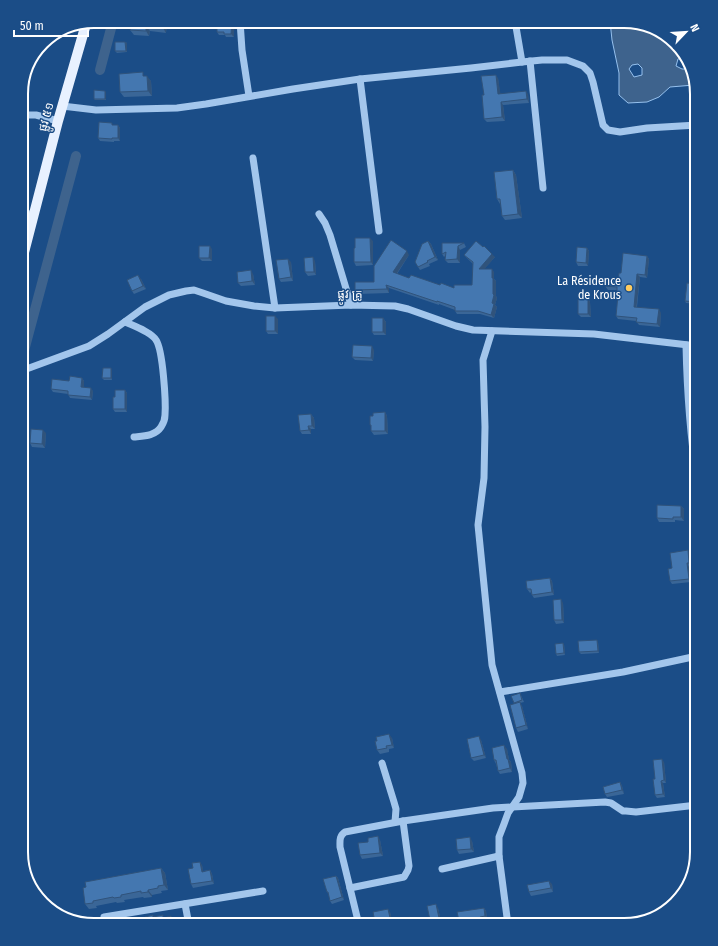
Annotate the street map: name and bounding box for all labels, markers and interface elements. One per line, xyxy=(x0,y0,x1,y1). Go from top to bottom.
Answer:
scale bar xyxy=(14,12,88,38)
north arrow xyxy=(666,12,706,52)
text: 50 m xyxy=(20,19,44,33)
text: N xyxy=(687,22,702,34)
street label: ផ្លូវ ៥១ xyxy=(35,101,60,134)
place label: La Résidence de Krous xyxy=(557,274,621,302)
marker: La Résidence de Krous xyxy=(624,283,634,293)
street label: ផ្លូវ គ្រូ xyxy=(337,287,363,305)

